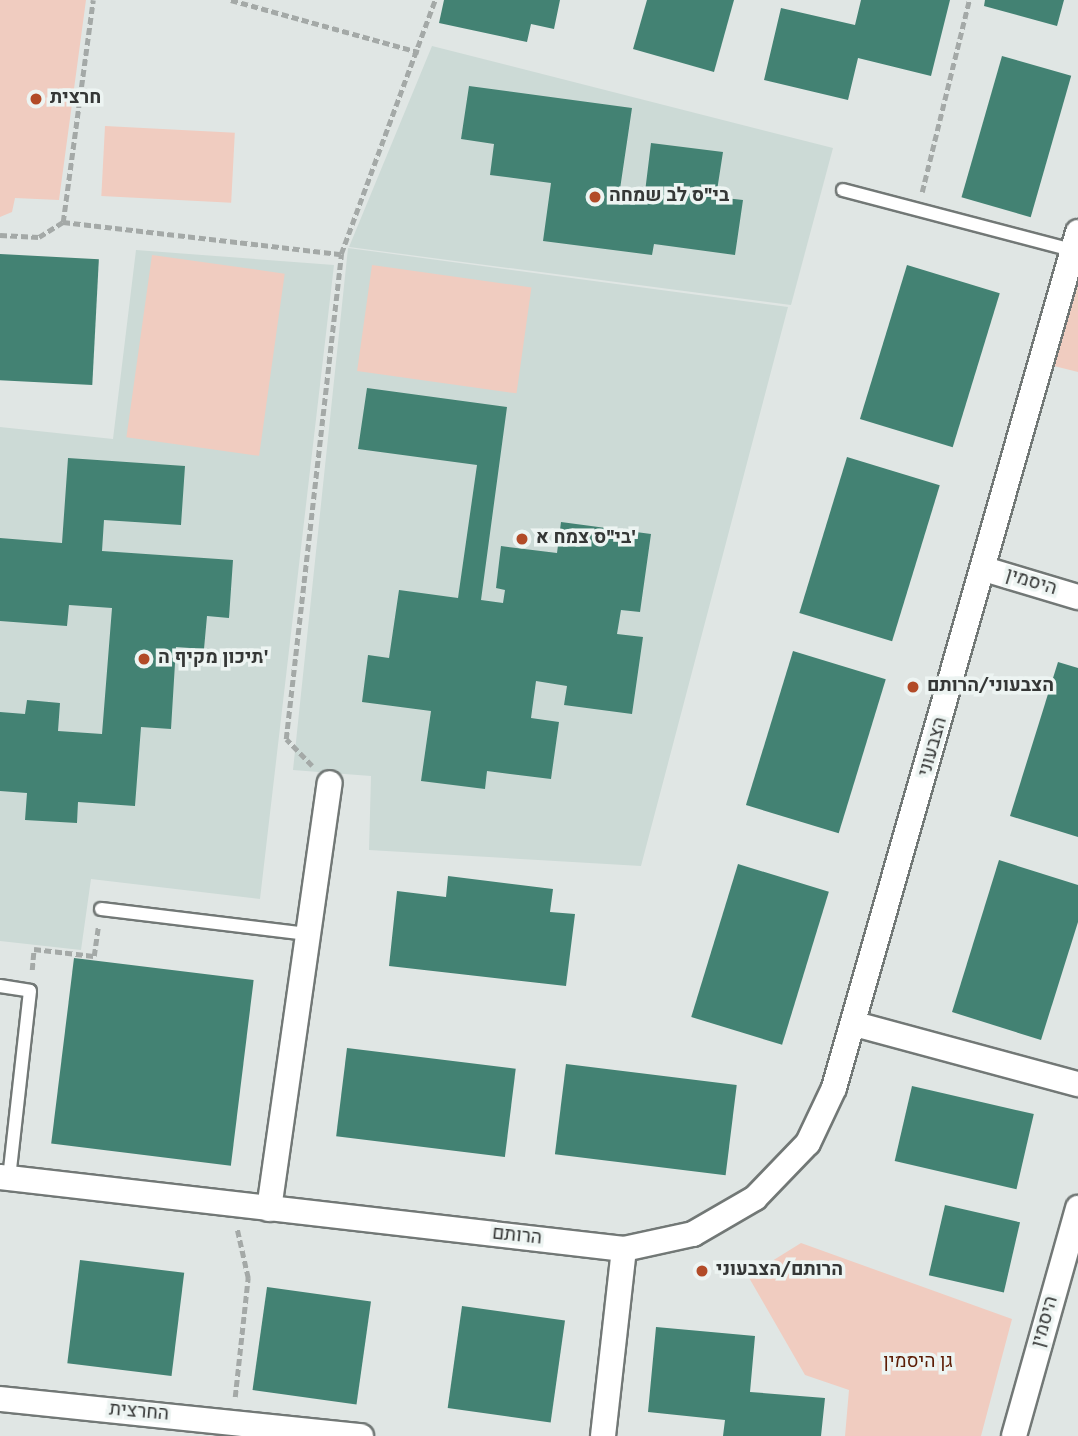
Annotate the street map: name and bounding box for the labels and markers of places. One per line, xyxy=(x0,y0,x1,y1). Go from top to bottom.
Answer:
place label: חרצית xyxy=(50,88,101,110)
marker: חרצית xyxy=(28,91,44,107)
place label: בי"ס לב שמחה xyxy=(609,186,729,208)
marker: בי"ס לב שמחה xyxy=(587,189,603,205)
place label: בי"ס צמח א' xyxy=(536,528,636,550)
marker: בי"ס צמח א' xyxy=(514,531,530,547)
place label: תיכון מקיף ה' xyxy=(158,648,268,670)
marker: תיכון מקיף ה' xyxy=(136,651,152,667)
place label: הצבעוני/הרותם xyxy=(927,676,1054,698)
marker: הצבעוני/הרותם xyxy=(905,679,921,695)
place label: הרותם/הצבעוני xyxy=(716,1260,843,1282)
marker: הרותם/הצבעוני xyxy=(694,1263,710,1279)

